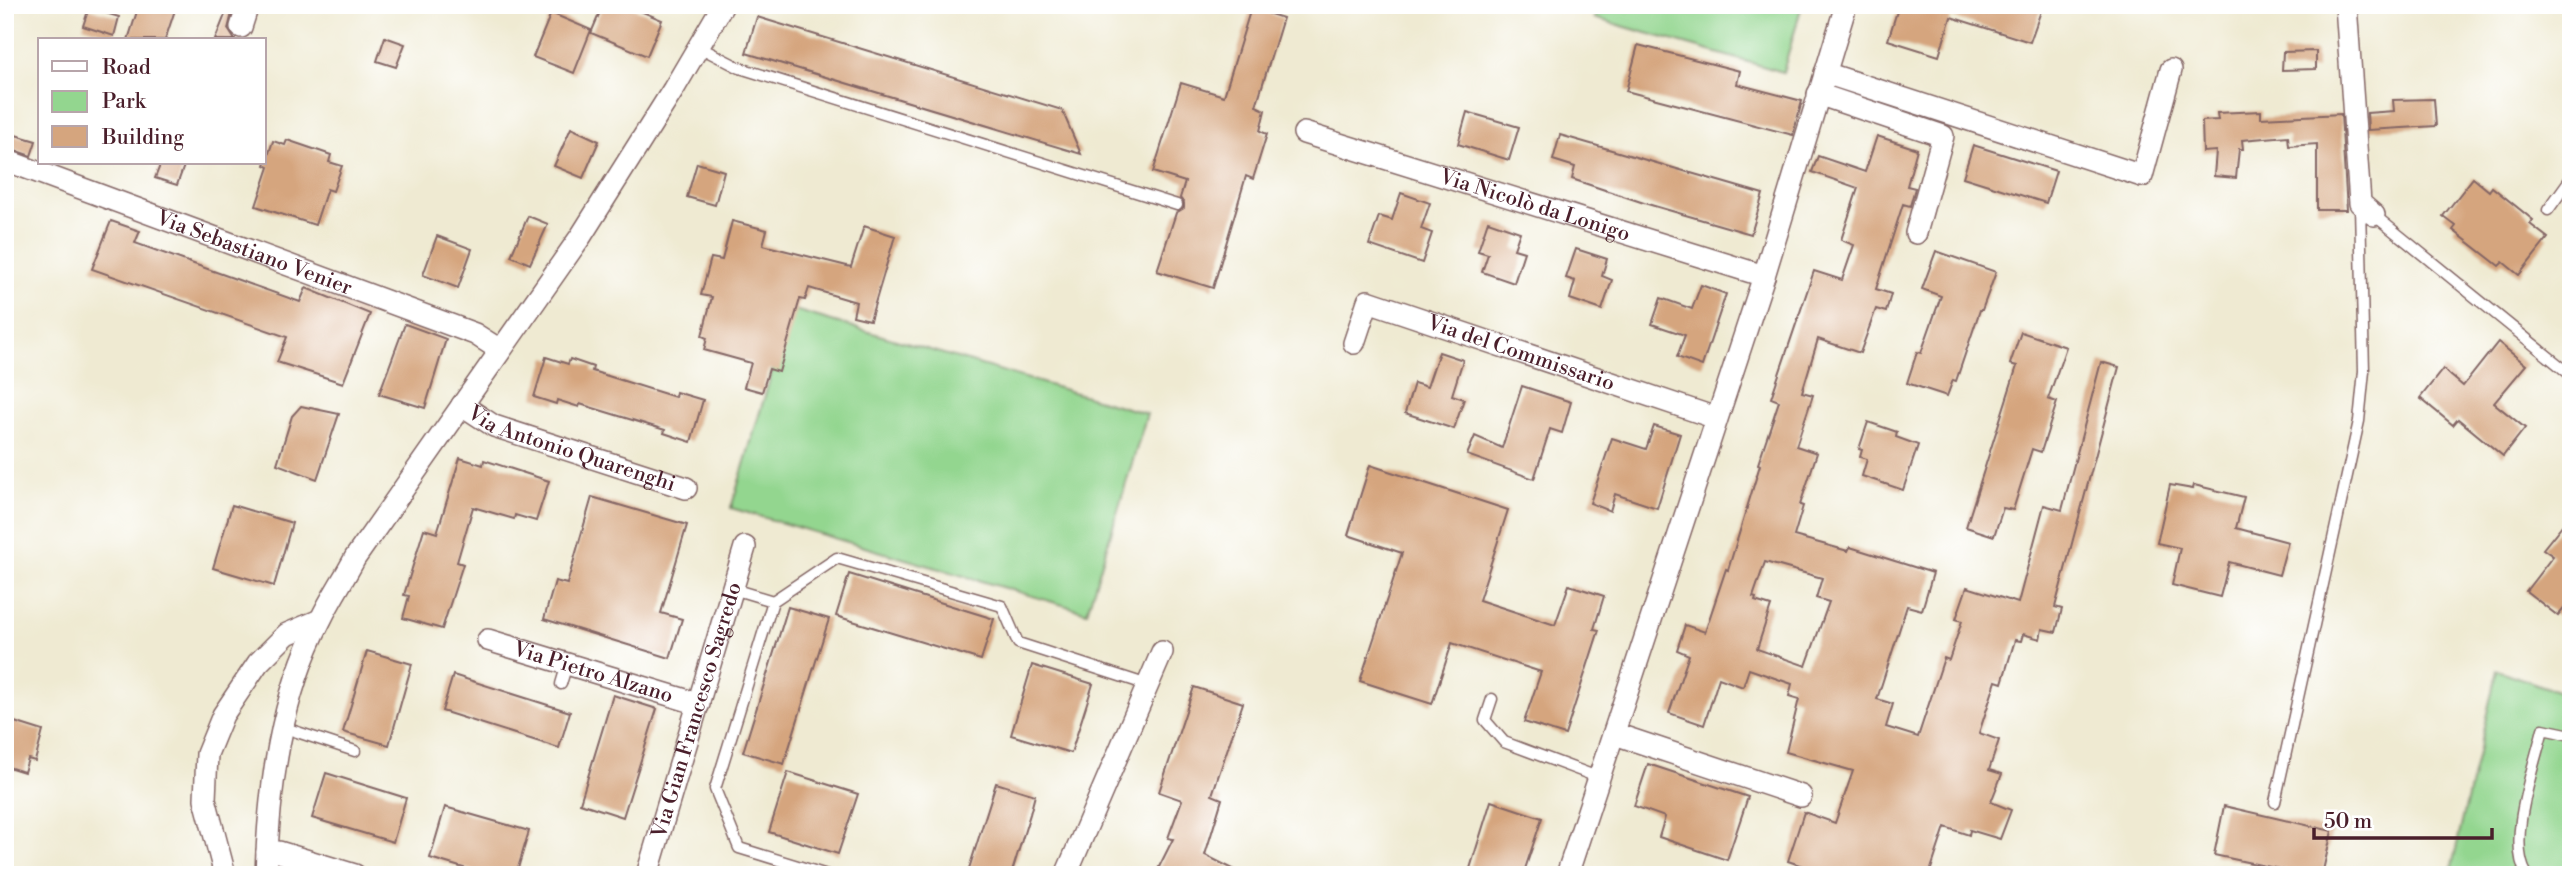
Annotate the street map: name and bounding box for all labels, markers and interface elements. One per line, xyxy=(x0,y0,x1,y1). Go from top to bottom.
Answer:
legend xyxy=(38,38,266,164)
text: Road xyxy=(102,55,151,81)
text: Park xyxy=(102,89,147,115)
text: Building xyxy=(101,125,184,151)
street label: Via Nicolò da Lonigo xyxy=(1436,164,1633,248)
street label: Via Sebastiano Venier xyxy=(152,205,356,301)
street label: Via del Commissario xyxy=(1423,310,1618,397)
street label: Via Antonio Quarenghi xyxy=(462,400,679,498)
street label: Via Gian Francesco Sagredo xyxy=(646,579,748,843)
street label: Via Pietro Alzano xyxy=(509,636,676,709)
scale bar xyxy=(2314,796,2492,840)
text: 50 m xyxy=(2324,809,2372,835)

